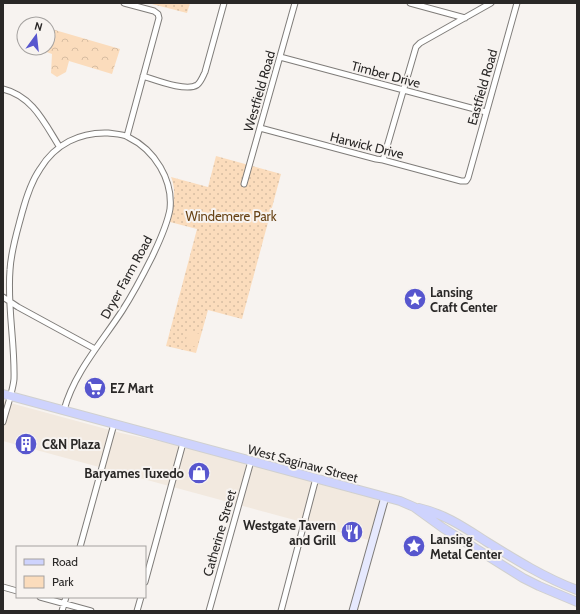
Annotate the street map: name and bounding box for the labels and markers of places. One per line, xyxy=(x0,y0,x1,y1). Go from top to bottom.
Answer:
place label: Lansing Craft Center xyxy=(430,284,498,315)
place icon: Lansing Craft Center xyxy=(402,286,428,312)
supermarket icon: EZ Mart xyxy=(82,375,108,401)
place label: EZ Mart xyxy=(110,380,154,396)
building icon: C&N Plaza xyxy=(13,431,39,457)
place label: C&N Plaza xyxy=(42,436,101,452)
shop icon: Baryames Tuxedo xyxy=(186,460,212,486)
place label: Baryames Tuxedo xyxy=(84,465,185,481)
place label: Westgate Tavern and Grill xyxy=(243,517,337,548)
restaurant icon: Westgate Tavern and Grill xyxy=(339,519,365,545)
place label: Lansing Metal Center xyxy=(430,531,502,562)
place icon: Lansing Metal Center xyxy=(401,533,427,559)

